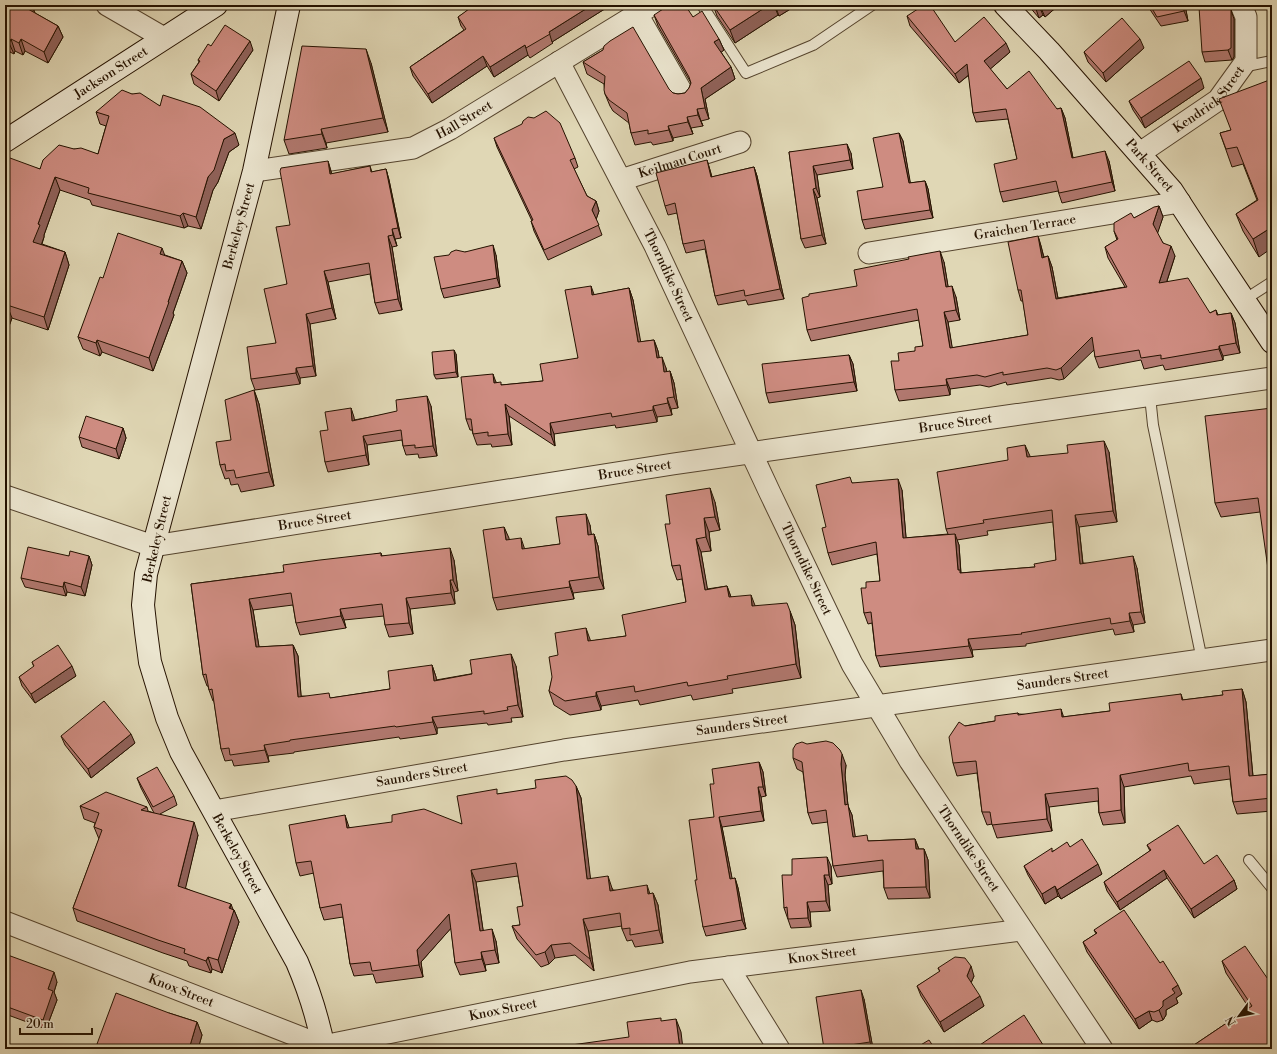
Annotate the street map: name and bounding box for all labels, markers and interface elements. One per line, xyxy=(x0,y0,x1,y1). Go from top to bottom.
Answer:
street label: Jackson Street xyxy=(70,43,151,103)
street label: Kendrick Street xyxy=(1170,62,1248,136)
street label: Hall Street xyxy=(433,97,496,143)
street label: Park Street xyxy=(1122,136,1177,195)
street label: Keilmau Court xyxy=(636,140,724,182)
street label: Berkeley Street xyxy=(219,181,258,272)
street label: Graichen Terrace xyxy=(973,211,1077,244)
street label: Thorndike Street xyxy=(640,227,697,325)
street label: Bruce Street xyxy=(917,410,993,437)
street label: Bruce Street xyxy=(596,456,673,484)
street label: Berkeley Street xyxy=(139,493,175,585)
street label: Bruce Street xyxy=(276,507,353,534)
street label: Thorndike Street xyxy=(777,520,835,618)
street label: Saunders Street xyxy=(1016,665,1110,694)
street label: Saunders Street xyxy=(695,710,789,739)
street label: Saunders Street xyxy=(375,759,469,791)
street label: Thorndike Street xyxy=(934,802,1003,895)
street label: Berkeley Street xyxy=(208,810,266,897)
street label: Knox Street xyxy=(787,943,858,968)
street label: Knox Street xyxy=(146,971,216,1011)
street label: Knox Street xyxy=(468,995,539,1024)
north arrow xyxy=(1219,996,1259,1036)
scale bar xyxy=(20,1010,92,1036)
text: N xyxy=(1223,1013,1240,1028)
text: 20 m xyxy=(26,1017,54,1032)

